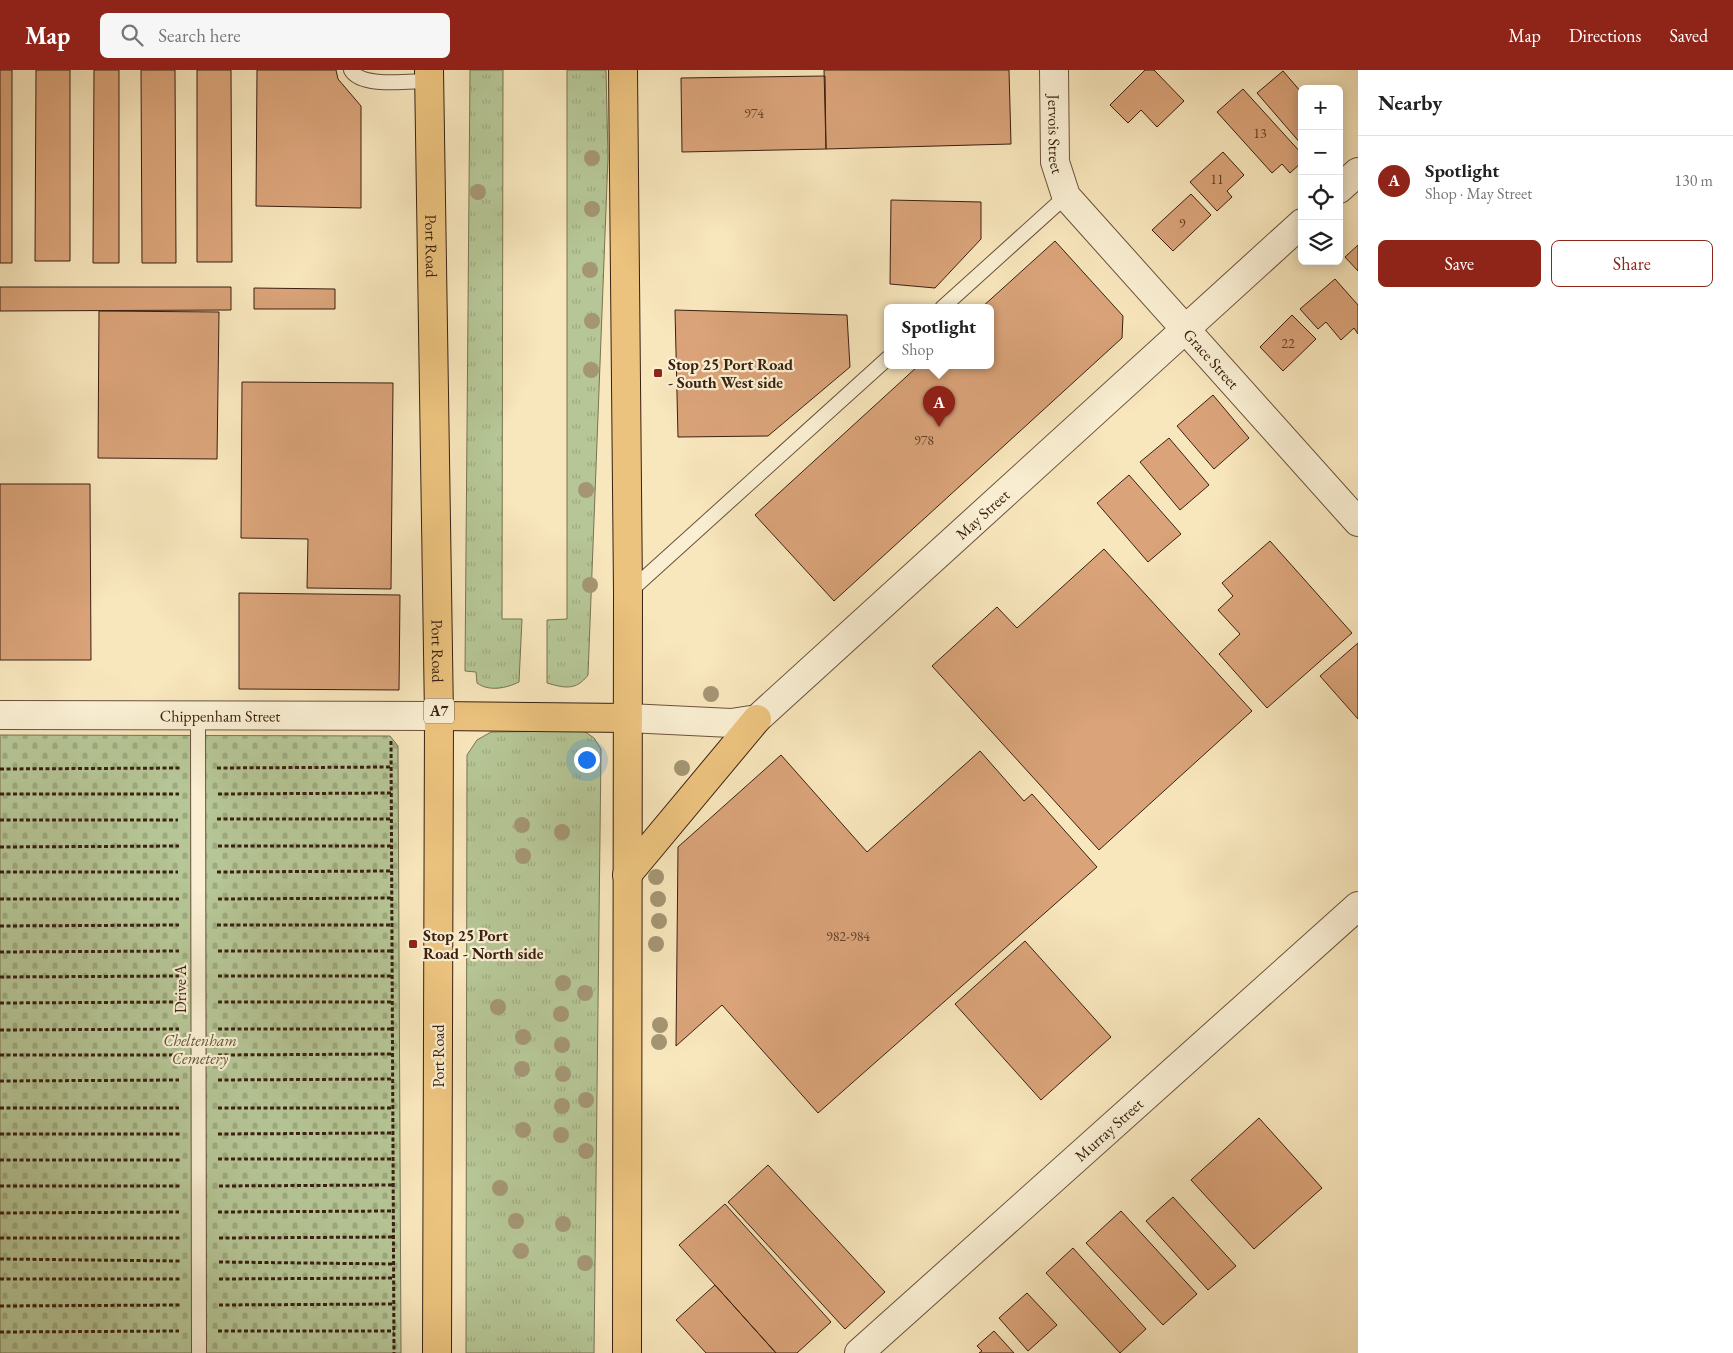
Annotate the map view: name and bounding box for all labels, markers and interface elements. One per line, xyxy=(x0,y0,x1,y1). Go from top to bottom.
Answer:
search box xyxy=(100,13,450,58)
text: Map xyxy=(25,20,70,51)
icon: search xyxy=(118,21,146,49)
text: Search here xyxy=(158,23,241,48)
text: Map xyxy=(1509,24,1541,47)
text: Directions xyxy=(1569,24,1641,47)
text: Saved xyxy=(1669,24,1708,47)
map controls xyxy=(1298,85,1343,265)
button: + xyxy=(1298,85,1343,130)
text: Nearby xyxy=(1378,89,1442,116)
street label: Jervois Street xyxy=(1043,92,1068,176)
house number: 974 xyxy=(744,104,764,122)
house number: 13 xyxy=(1253,124,1267,142)
button: − xyxy=(1298,130,1343,175)
text: Spotlight xyxy=(1425,158,1499,183)
house number: 11 xyxy=(1210,170,1224,188)
text: A xyxy=(1388,170,1400,191)
text: 130 m xyxy=(1674,170,1713,191)
button: locate xyxy=(1298,175,1343,220)
text: Shop · May Street xyxy=(1425,183,1532,204)
street label: Port Road xyxy=(420,214,442,279)
house number: 9 xyxy=(1179,214,1186,232)
button: layers xyxy=(1298,220,1343,265)
button: Save xyxy=(1378,240,1541,287)
button: Share xyxy=(1551,240,1713,287)
popup xyxy=(884,304,994,369)
text: Spotlight xyxy=(902,314,976,339)
street label: Grace Street xyxy=(1179,324,1244,394)
house number: 22 xyxy=(1281,334,1295,352)
text: Shop xyxy=(902,339,934,360)
place label: Stop 25 Port Road - South West side xyxy=(668,354,793,393)
marker: Stop 25 Port Road - South West side xyxy=(652,367,664,379)
pin: A xyxy=(923,386,955,427)
house number: 978 xyxy=(914,431,934,449)
street label: May Street xyxy=(951,484,1014,544)
street label: Port Road xyxy=(427,619,448,684)
road number: A7 xyxy=(424,698,454,724)
street label: Chippenham Street xyxy=(160,705,280,727)
your location xyxy=(574,747,600,773)
place label: Stop 25 Port Road - North side xyxy=(423,925,544,964)
house number: 982-984 xyxy=(826,927,870,945)
marker: Stop 25 Port Road - North side xyxy=(407,938,419,950)
street label: Drive A xyxy=(170,964,191,1013)
street label: Port Road xyxy=(428,1024,449,1088)
park label: Cheltenham Cemetery xyxy=(163,1030,237,1069)
street label: Murray Street xyxy=(1070,1094,1148,1166)

